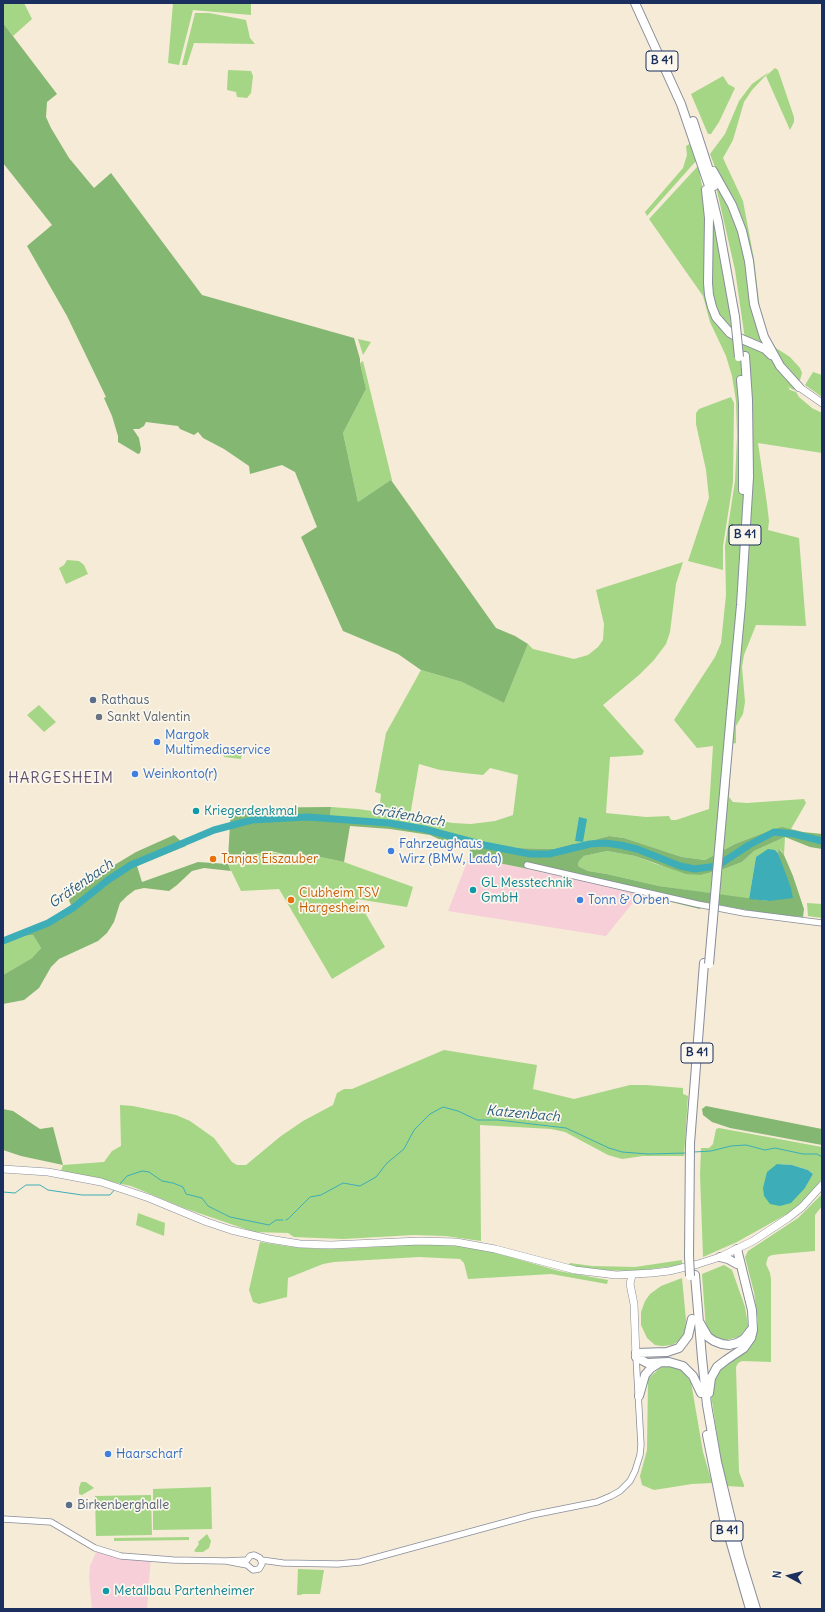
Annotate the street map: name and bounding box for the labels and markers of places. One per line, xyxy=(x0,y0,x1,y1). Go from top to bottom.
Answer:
place label: Rathaus xyxy=(101,692,149,708)
marker: Rathaus xyxy=(88,695,98,705)
place label: Sankt Valentin xyxy=(107,709,190,725)
marker: Sankt Valentin xyxy=(94,712,104,722)
place label: Margok Multimediaservice xyxy=(165,727,270,758)
marker: Margok Multimediaservice xyxy=(152,737,162,747)
place label: Weinkonto(r) xyxy=(143,766,217,782)
marker: Weinkonto(r) xyxy=(130,769,140,779)
place label: Kriegerdenkmal xyxy=(204,803,297,819)
marker: Kriegerdenkmal xyxy=(191,806,201,816)
place label: Fahrzeughaus Wirz (BMW, Lada) xyxy=(399,836,501,867)
marker: Fahrzeughaus Wirz (BMW, Lada) xyxy=(386,846,396,856)
place label: Tanjas Eiszauber xyxy=(221,851,318,867)
marker: Tanjas Eiszauber xyxy=(208,854,218,864)
place label: GL Messtechnik GmbH xyxy=(481,875,572,906)
place label: Clubheim TSV Hargesheim xyxy=(299,885,379,916)
marker: GL Messtechnik GmbH xyxy=(468,885,478,895)
place label: Tonn & Orben xyxy=(588,892,670,908)
marker: Clubheim TSV Hargesheim xyxy=(286,895,296,905)
marker: Tonn & Orben xyxy=(575,895,585,905)
place label: Haarscharf xyxy=(116,1446,182,1462)
marker: Haarscharf xyxy=(103,1449,113,1459)
place label: Birkenberghalle xyxy=(77,1497,169,1513)
marker: Birkenberghalle xyxy=(64,1500,74,1510)
place label: Metallbau Partenheimer xyxy=(114,1583,254,1599)
marker: Metallbau Partenheimer xyxy=(101,1586,111,1596)

